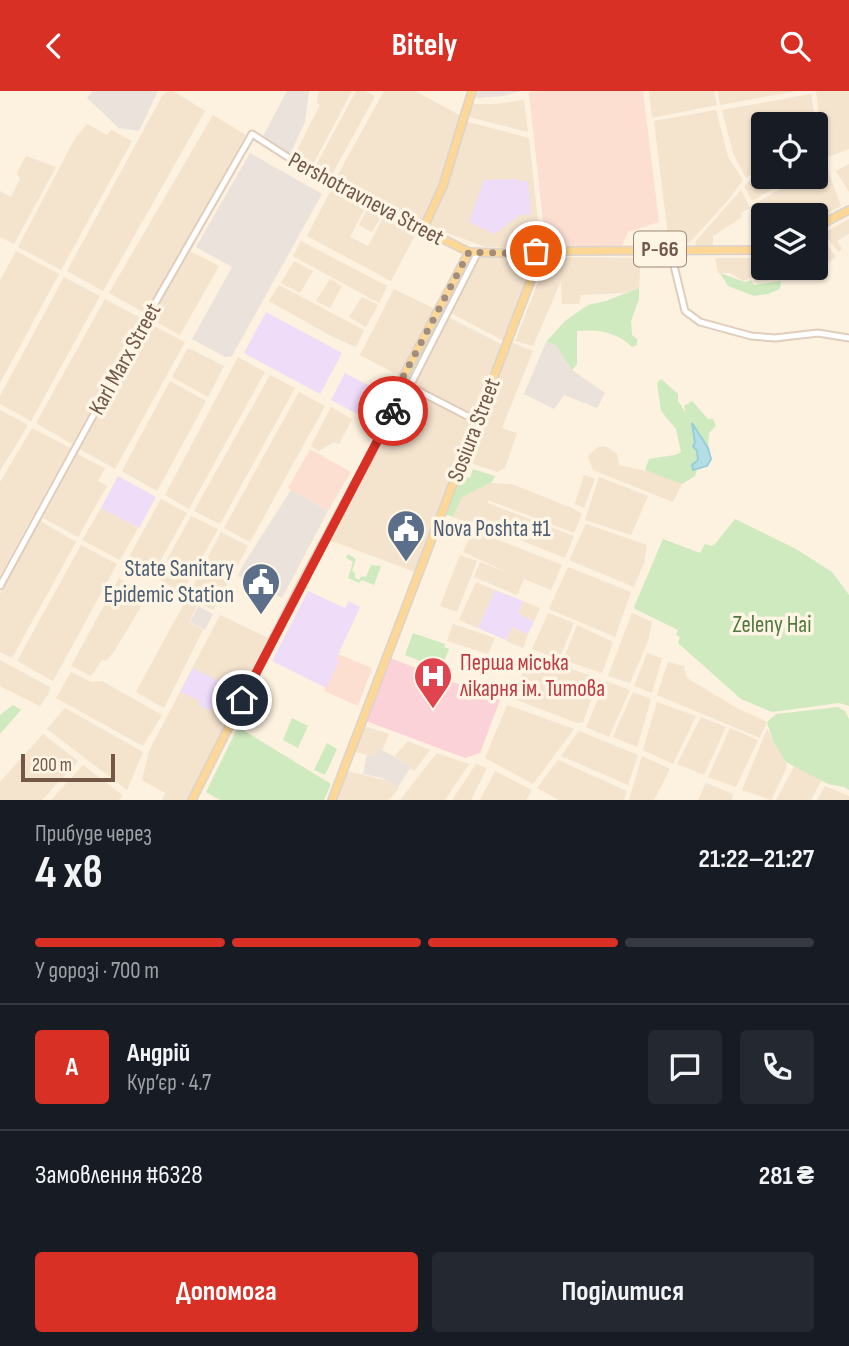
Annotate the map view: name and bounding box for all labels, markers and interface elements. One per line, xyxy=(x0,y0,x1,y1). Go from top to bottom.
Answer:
text: Bitely xyxy=(392,26,457,65)
icon: back xyxy=(35,27,73,65)
icon: search xyxy=(776,27,814,65)
map controls xyxy=(751,112,828,280)
button: locate xyxy=(751,112,828,189)
street label: Pershotravneva Street xyxy=(283,146,449,252)
button: layers xyxy=(751,203,828,280)
pin xyxy=(506,221,566,281)
road number: Р-66 xyxy=(634,231,686,267)
icon: bag xyxy=(517,232,555,270)
street label: Karl Marx Street xyxy=(83,298,167,420)
street label: Sosiura Street xyxy=(441,374,507,486)
courier xyxy=(358,376,428,446)
icon: bike xyxy=(374,392,412,430)
public building icon: Nova Poshta #1 xyxy=(385,508,427,563)
place label: Nova Poshta #1 xyxy=(433,515,551,543)
place label: State Sanitary Epidemic Station xyxy=(104,555,234,609)
public building icon: State Sanitary Epidemic Station xyxy=(240,561,282,616)
park label: Zeleny Hai xyxy=(733,611,811,639)
place label: Перша міська лікарня ім. Титова xyxy=(460,649,605,703)
hospital icon: Перша міська лікарня ім. Титова xyxy=(412,655,454,710)
pin xyxy=(212,670,272,730)
icon: home xyxy=(223,681,261,719)
scale bar xyxy=(21,751,116,783)
text: 200 m xyxy=(32,754,72,777)
text: Прибуде через xyxy=(35,820,152,848)
text: 21:22–21:27 xyxy=(699,844,814,875)
text: 4 хв xyxy=(35,846,103,901)
text: У дорозі · 700 m xyxy=(35,957,159,985)
button: chat xyxy=(648,1030,722,1104)
button: phone xyxy=(740,1030,814,1104)
text: Андрій xyxy=(127,1038,190,1069)
text: А xyxy=(66,1052,78,1083)
text: Кур’єр · 4.7 xyxy=(127,1069,211,1097)
text: Замовлення #6328 xyxy=(35,1160,203,1191)
text: 281 ₴ xyxy=(759,1161,814,1192)
button: Допомога xyxy=(35,1252,418,1332)
button: Поділитися xyxy=(432,1252,814,1332)

